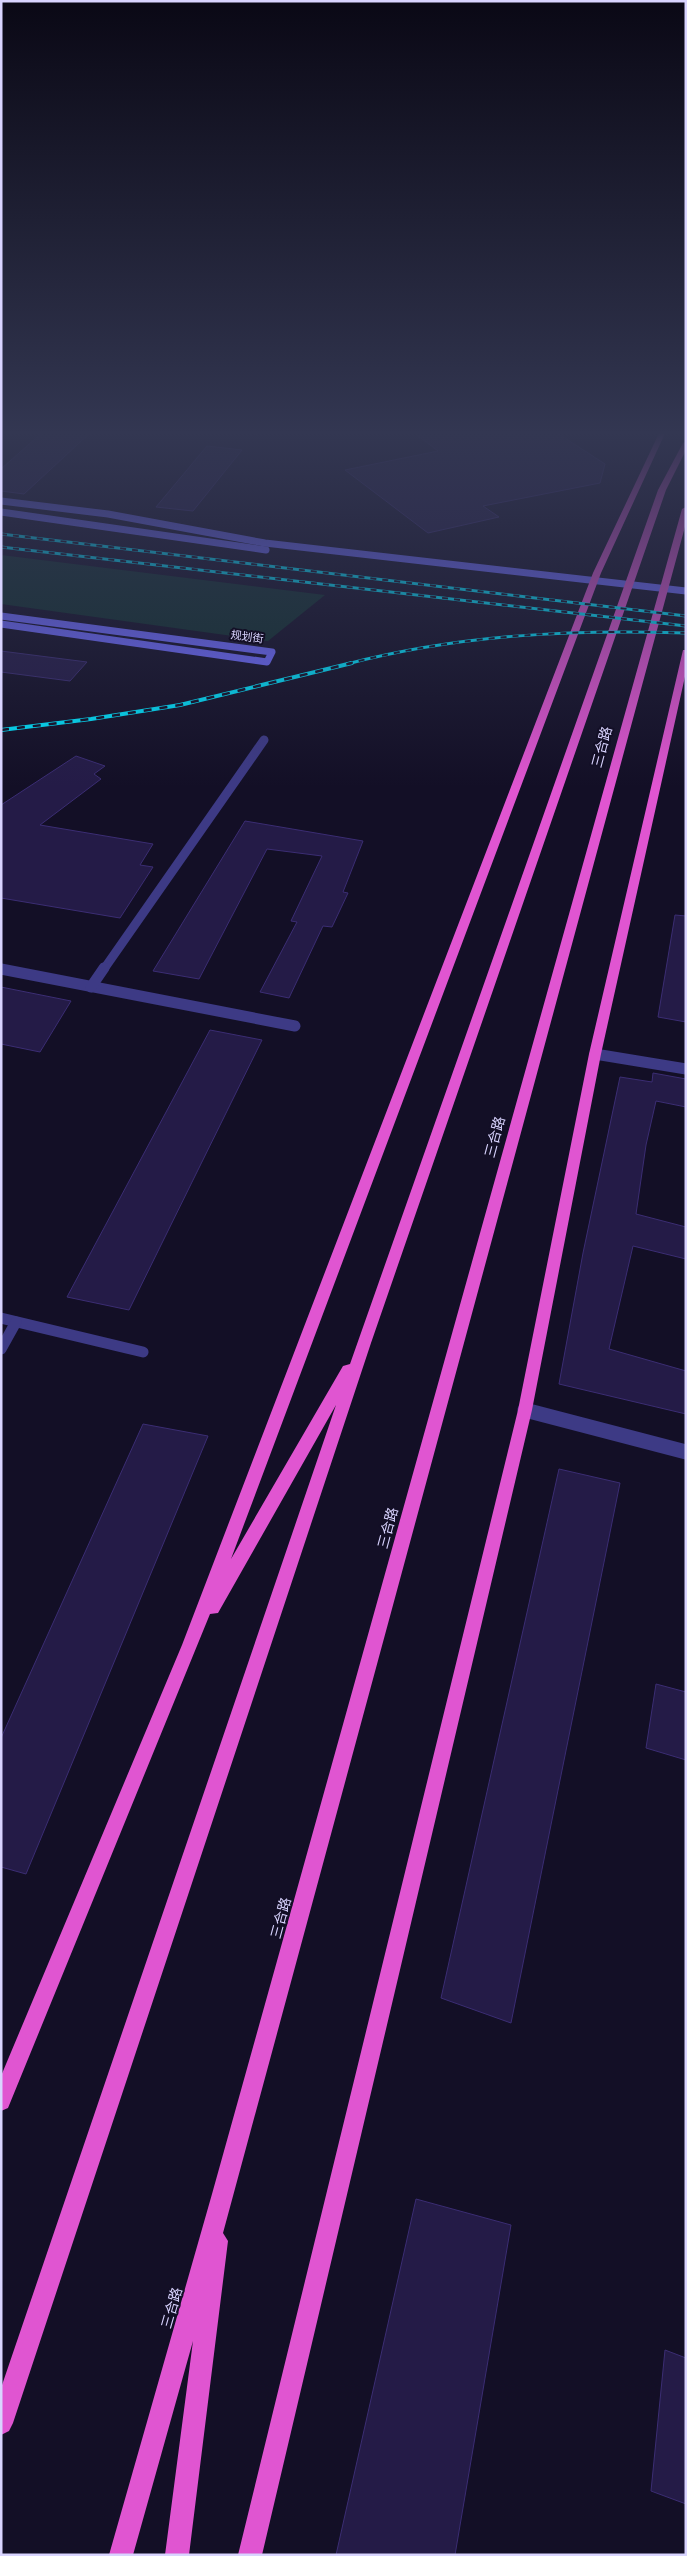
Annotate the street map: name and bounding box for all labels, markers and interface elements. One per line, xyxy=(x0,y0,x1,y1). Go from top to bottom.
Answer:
street label: 规划街 xyxy=(230,627,264,647)
street label: 三合路 xyxy=(587,724,617,770)
street label: 三合路 xyxy=(480,1114,510,1160)
street label: 三合路 xyxy=(373,1505,403,1551)
street label: 三合路 xyxy=(266,1895,296,1941)
street label: 三合路 xyxy=(157,2285,187,2331)

